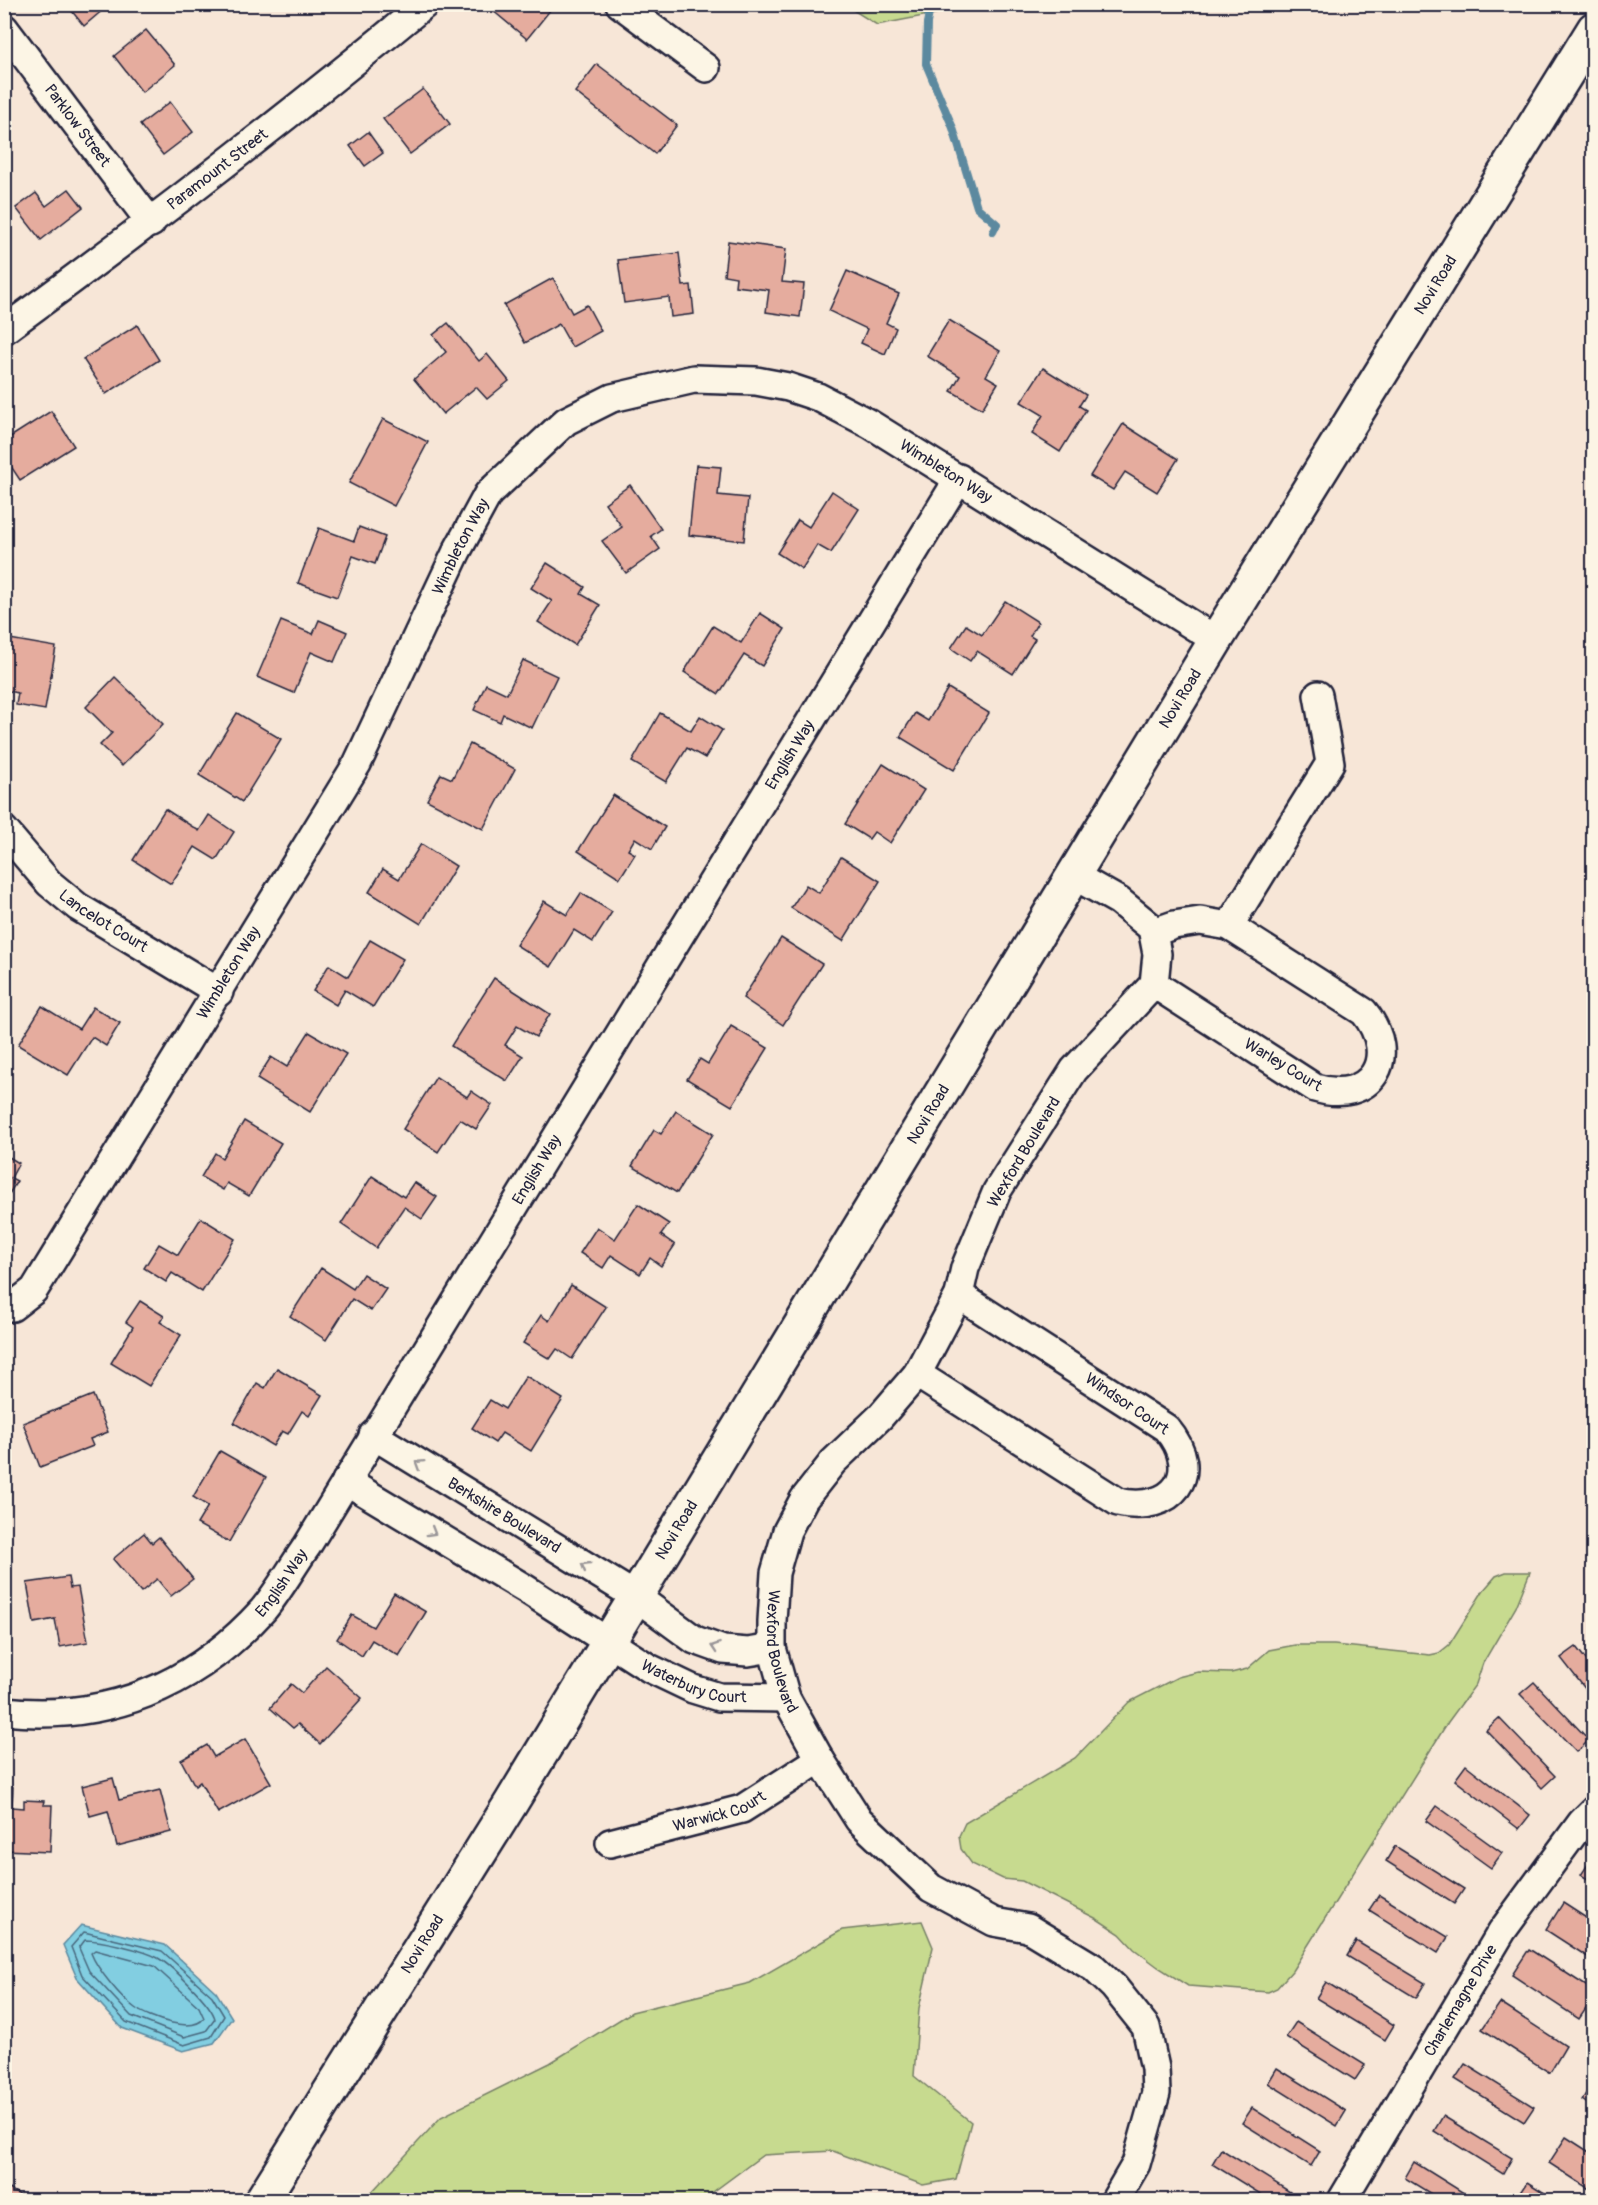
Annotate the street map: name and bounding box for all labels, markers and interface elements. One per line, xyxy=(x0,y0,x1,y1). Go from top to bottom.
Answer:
street label: Parklow Street xyxy=(40,80,115,171)
street label: Paramount Street xyxy=(163,124,272,215)
street label: Novi Road xyxy=(1410,252,1461,318)
street label: Wimbleton Way xyxy=(896,435,996,508)
street label: Wimbleton Way xyxy=(428,495,494,598)
street label: Novi Road xyxy=(1155,665,1206,732)
street label: English Way xyxy=(761,716,819,793)
street label: Lancelot Court xyxy=(54,885,152,957)
street label: Wimbleton Way xyxy=(193,923,265,1023)
street label: Warley Court xyxy=(1240,1034,1326,1096)
street label: Novi Road xyxy=(903,1081,954,1148)
street label: Wexford Boulevard xyxy=(983,1093,1065,1211)
street label: English Way xyxy=(508,1131,566,1208)
street label: Windsor Court xyxy=(1081,1369,1173,1440)
one-way arrow xyxy=(415,1459,425,1471)
street label: Berkshire Boulevard xyxy=(444,1473,564,1558)
street label: Novi Road xyxy=(651,1496,702,1563)
one-way arrow xyxy=(426,1525,436,1537)
street label: English Way xyxy=(251,1545,312,1622)
one-way arrow xyxy=(581,1561,591,1573)
street label: Wexford Boulevard xyxy=(762,1589,802,1717)
one-way arrow xyxy=(710,1641,721,1654)
street label: Waterbury Court xyxy=(637,1655,747,1707)
street label: Warwick Court xyxy=(671,1786,770,1836)
street label: Novi Road xyxy=(396,1911,449,1977)
street label: Charlemagne Drive xyxy=(1420,1941,1502,2060)

